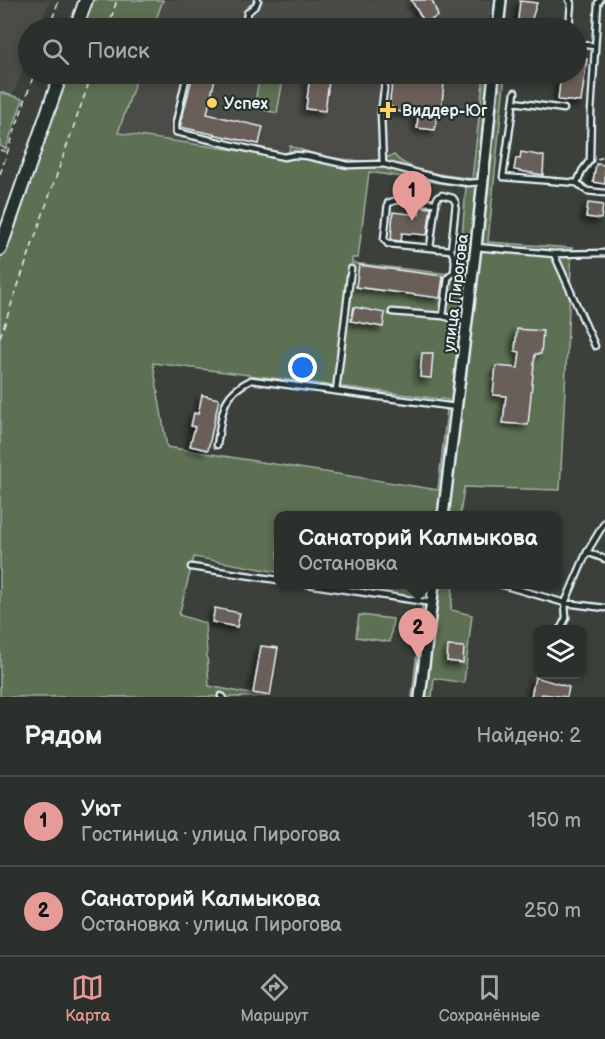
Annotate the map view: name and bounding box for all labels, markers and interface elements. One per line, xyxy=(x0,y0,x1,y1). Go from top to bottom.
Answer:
search box xyxy=(18,18,587,84)
icon: search xyxy=(39,35,72,68)
text: Поиск xyxy=(87,38,150,65)
place label: Успех xyxy=(224,95,268,114)
marker: Успех xyxy=(205,96,219,110)
marker: Виддер-Юг xyxy=(379,101,397,119)
place label: Виддер-Юг xyxy=(402,102,488,121)
pin: 1 xyxy=(392,172,432,221)
street label: улица Пирогова xyxy=(440,232,473,353)
your location xyxy=(288,353,317,382)
popup xyxy=(274,511,562,589)
text: Санаторий Калмыкова xyxy=(298,525,538,552)
text: Остановка xyxy=(298,552,398,576)
pin: 2 xyxy=(398,608,438,658)
map controls xyxy=(533,625,587,679)
button: layers xyxy=(533,625,587,679)
text: Рядом xyxy=(24,721,102,752)
text: Найдено: 2 xyxy=(477,724,581,748)
text: Уют xyxy=(81,796,121,823)
text: 1 xyxy=(39,809,48,833)
text: 150 m xyxy=(528,809,581,833)
text: Гостиница · улица Пирогова xyxy=(81,823,341,847)
text: Санаторий Калмыкова xyxy=(81,886,320,913)
text: 2 xyxy=(38,899,49,923)
text: 250 m xyxy=(524,899,581,923)
text: Остановка · улица Пирогова xyxy=(81,913,342,937)
tab: Карта xyxy=(65,971,110,1026)
tab: Маршрут xyxy=(240,971,309,1026)
tab: Сохранённые xyxy=(439,971,540,1026)

